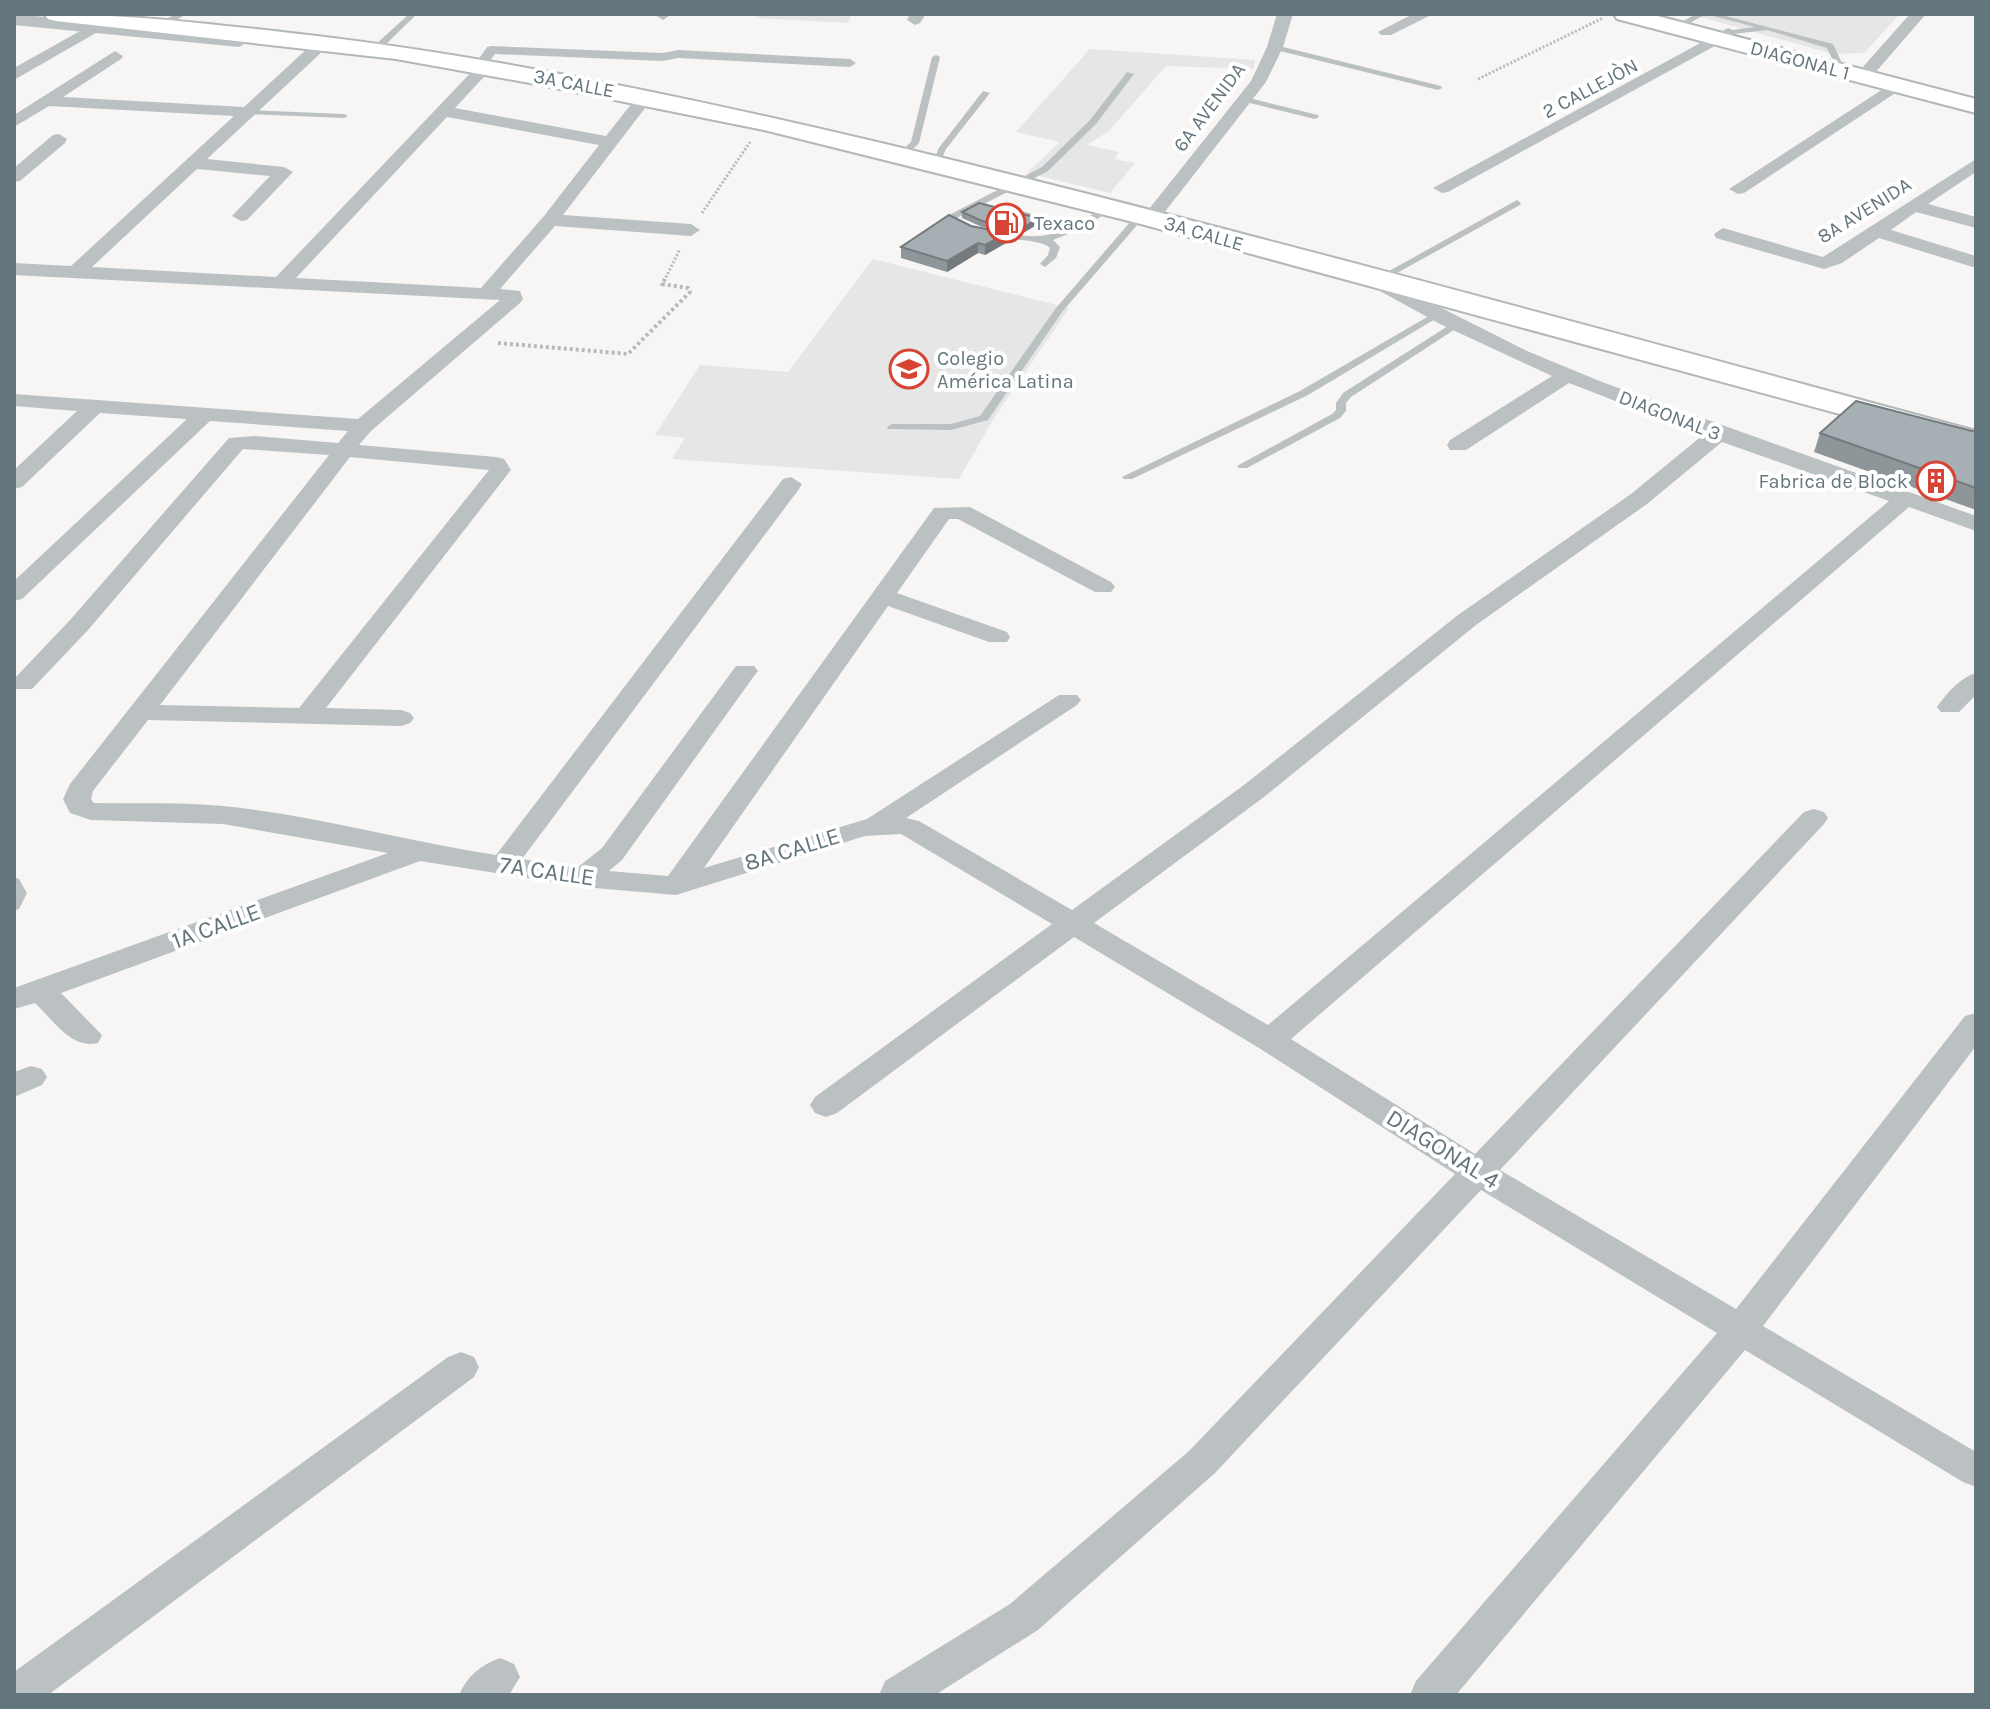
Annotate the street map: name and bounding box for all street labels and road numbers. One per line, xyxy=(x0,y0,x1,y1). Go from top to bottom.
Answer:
street label: DIAGONAL 1 xyxy=(1748,36,1852,85)
street label: 2 CALLEJÒN xyxy=(1538,53,1642,123)
street label: 6A AVENIDA xyxy=(1169,58,1250,156)
street label: 3A CALLE xyxy=(532,64,616,103)
street label: 8A AVENIDA xyxy=(1813,173,1915,248)
street label: 3A CALLE xyxy=(1161,211,1246,256)
street label: DIAGONAL 3 xyxy=(1616,386,1724,445)
street label: 8A CALLE xyxy=(741,821,843,877)
street label: 7A CALLE xyxy=(498,851,596,891)
street label: 1A CALLE xyxy=(168,897,264,955)
street label: DIAGONAL 4 xyxy=(1381,1103,1505,1195)

